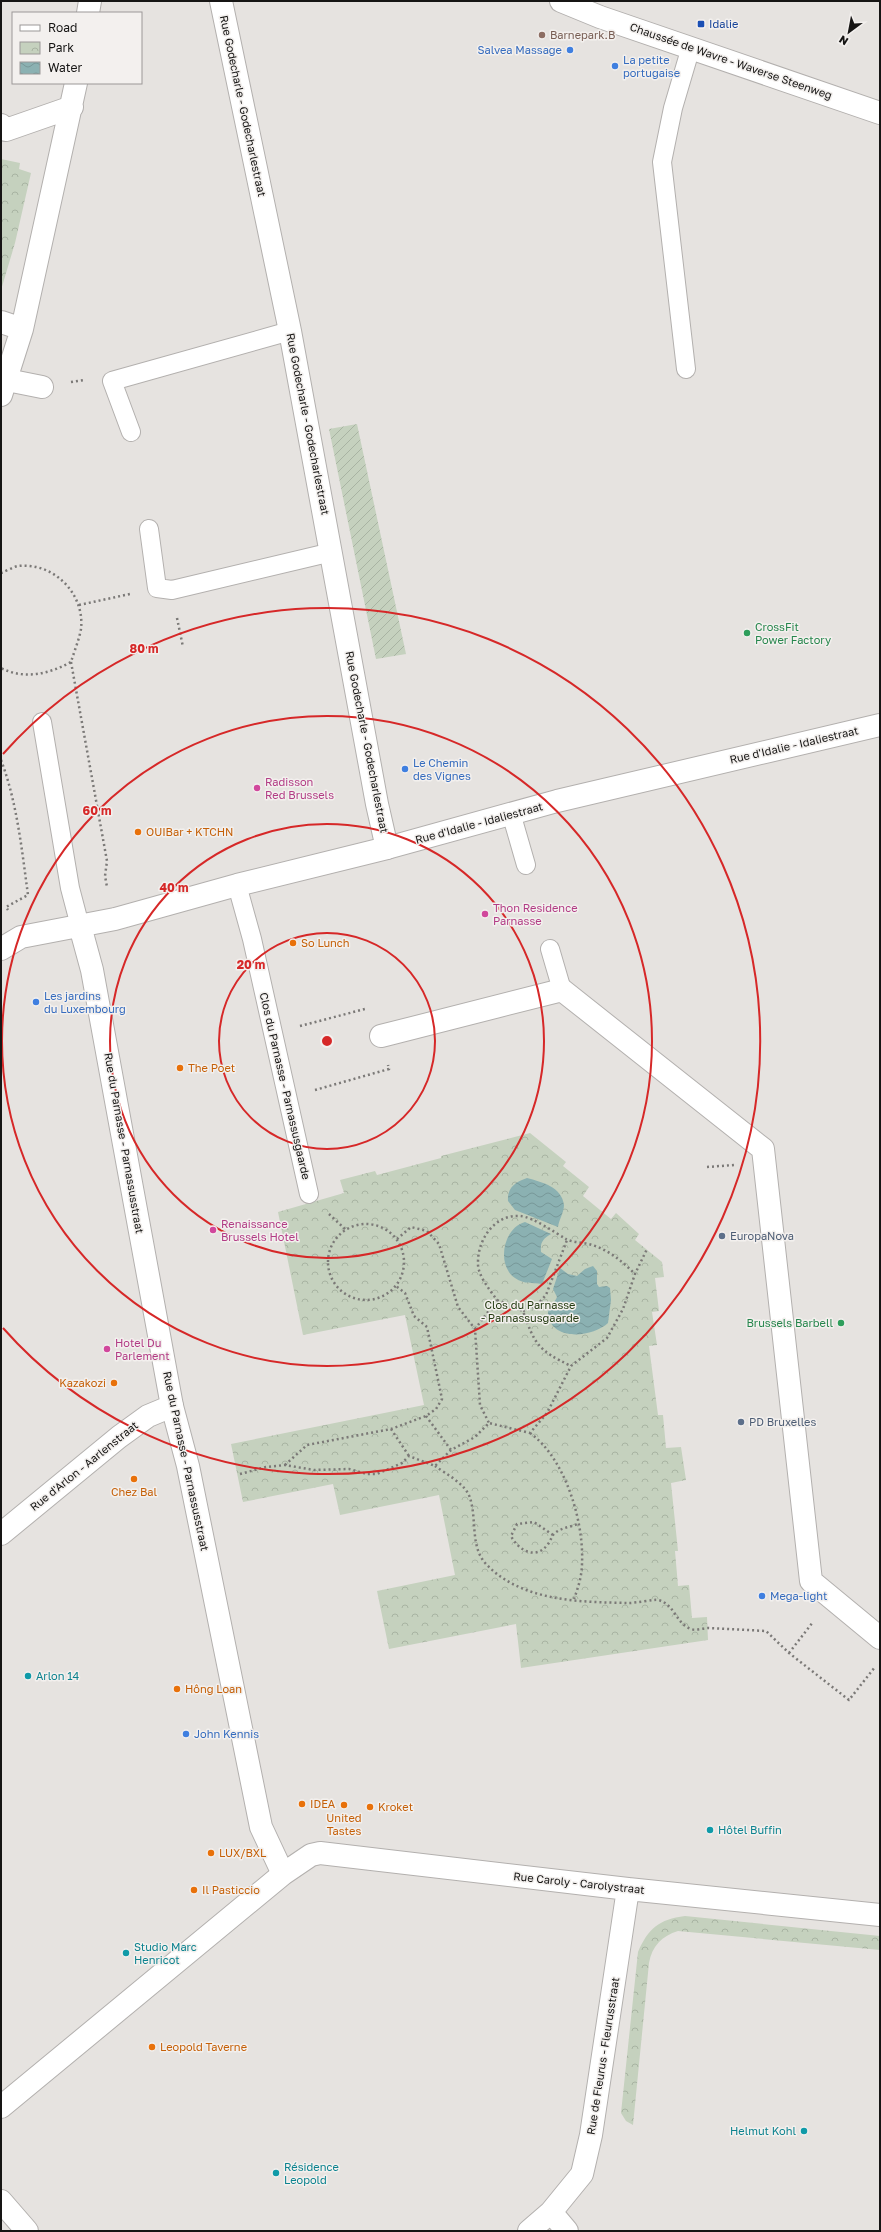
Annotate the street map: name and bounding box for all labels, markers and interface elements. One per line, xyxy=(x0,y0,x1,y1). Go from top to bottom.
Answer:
legend xyxy=(12,12,142,84)
north arrow xyxy=(829,12,869,52)
street label: Rue Godecharle - Godecharlestraat xyxy=(218,14,269,198)
place label: Idalie xyxy=(709,17,738,30)
marker: Idalie xyxy=(696,19,706,29)
text: Road xyxy=(48,20,77,35)
street label: Chaussée de Wavre - Waverse Steenweg xyxy=(628,20,834,101)
place label: Barnepark.B xyxy=(550,28,615,41)
marker: Barnepark.B xyxy=(537,30,547,40)
text: N xyxy=(836,33,850,49)
text: Park xyxy=(48,40,74,55)
place label: Salvea Massage xyxy=(477,43,562,56)
marker: Salvea Massage xyxy=(565,45,575,55)
place label: La petite portugaise xyxy=(623,53,680,79)
text: Water xyxy=(48,60,82,75)
marker: La petite portugaise xyxy=(610,61,620,71)
street label: Rue Godecharle - Godecharlestraat xyxy=(284,332,333,516)
place label: CrossFit Power Factory xyxy=(755,620,831,646)
marker: CrossFit Power Factory xyxy=(742,628,752,638)
text: 80 m xyxy=(130,641,158,656)
street label: Rue Godecharle - Godecharlestraat xyxy=(343,650,392,834)
street label: Rue d'Idalie - Idaliestraat xyxy=(728,723,859,766)
place label: Le Chemin des Vignes xyxy=(413,756,471,782)
marker: Le Chemin des Vignes xyxy=(400,764,410,774)
place label: Radisson Red Brussels xyxy=(265,775,334,801)
marker: Radisson Red Brussels xyxy=(252,783,262,793)
street label: Rue d'Idalie - Idaliestraat xyxy=(414,799,544,846)
text: 60 m xyxy=(83,803,111,818)
place label: OUIBar + KTCHN xyxy=(146,825,233,838)
marker: OUIBar + KTCHN xyxy=(133,827,143,837)
text: 40 m xyxy=(160,880,188,895)
place label: Thon Residence Parnasse xyxy=(493,901,578,927)
marker: Thon Residence Parnasse xyxy=(480,909,490,919)
place label: So Lunch xyxy=(301,936,350,949)
marker: So Lunch xyxy=(288,938,298,948)
text: 20 m xyxy=(237,957,265,972)
place label: Les jardins du Luxembourg xyxy=(44,989,126,1015)
street label: Clos du Parnasse - Parnassusgaarde xyxy=(258,991,313,1181)
marker: Les jardins du Luxembourg xyxy=(31,997,41,1007)
centre of rings xyxy=(320,1034,334,1048)
street label: Rue du Parnasse - Parnassusstraat xyxy=(102,1051,147,1234)
place label: The Poet xyxy=(188,1061,235,1074)
marker: The Poet xyxy=(175,1063,185,1073)
place label: Renaissance Brussels Hotel xyxy=(221,1217,299,1243)
marker: Renaissance Brussels Hotel xyxy=(208,1225,218,1235)
place label: EuropaNova xyxy=(730,1229,794,1242)
marker: EuropaNova xyxy=(717,1231,727,1241)
park label: Clos du Parnasse - Parnassusgaarde xyxy=(481,1298,579,1324)
place label: Brussels Barbell xyxy=(746,1316,833,1329)
marker: Brussels Barbell xyxy=(836,1318,846,1328)
place label: Hotel Du Parlement xyxy=(115,1336,170,1362)
marker: Hotel Du Parlement xyxy=(102,1344,112,1354)
street label: Rue du Parnasse - Parnassusstraat xyxy=(161,1370,212,1552)
place label: Kazakozi xyxy=(59,1376,106,1389)
marker: Kazakozi xyxy=(109,1378,119,1388)
place label: PD Bruxelles xyxy=(749,1415,816,1428)
marker: PD Bruxelles xyxy=(736,1417,746,1427)
street label: Rue d'Arlon - Aarlenstraat xyxy=(27,1418,140,1513)
marker: Chez Bal xyxy=(129,1474,139,1484)
place label: Chez Bal xyxy=(111,1485,158,1498)
place label: Mega-light xyxy=(770,1589,827,1602)
marker: Mega-light xyxy=(757,1591,767,1601)
place label: Arlon 14 xyxy=(36,1669,80,1682)
marker: Arlon 14 xyxy=(23,1671,33,1681)
place label: Hông Loan xyxy=(185,1682,242,1695)
marker: Hông Loan xyxy=(172,1684,182,1694)
place label: John Kennis xyxy=(194,1727,259,1740)
marker: John Kennis xyxy=(181,1729,191,1739)
place label: IDEA xyxy=(310,1797,336,1810)
marker: IDEA xyxy=(297,1799,307,1809)
marker: United Tastes xyxy=(339,1800,349,1810)
place label: Kroket xyxy=(378,1800,413,1813)
marker: Kroket xyxy=(365,1802,375,1812)
place label: United Tastes xyxy=(326,1811,362,1837)
place label: Hôtel Buffin xyxy=(718,1823,782,1836)
marker: Hôtel Buffin xyxy=(705,1825,715,1835)
place label: LUX/BXL xyxy=(219,1846,267,1859)
marker: LUX/BXL xyxy=(206,1848,216,1858)
street label: Rue Caroly - Carolystraat xyxy=(513,1869,645,1896)
place label: Il Pasticcio xyxy=(202,1883,260,1896)
marker: Il Pasticcio xyxy=(189,1885,199,1895)
place label: Studio Marc Henricot xyxy=(134,1940,197,1966)
marker: Studio Marc Henricot xyxy=(121,1948,131,1958)
street label: Rue de Fleurus - Fleurusstraat xyxy=(584,1976,621,2136)
place label: Leopold Taverne xyxy=(160,2040,247,2053)
marker: Leopold Taverne xyxy=(147,2042,157,2052)
place label: Helmut Kohl xyxy=(730,2124,796,2137)
marker: Helmut Kohl xyxy=(799,2126,809,2136)
place label: Résidence Leopold xyxy=(284,2160,339,2186)
marker: Résidence Leopold xyxy=(271,2168,281,2178)

